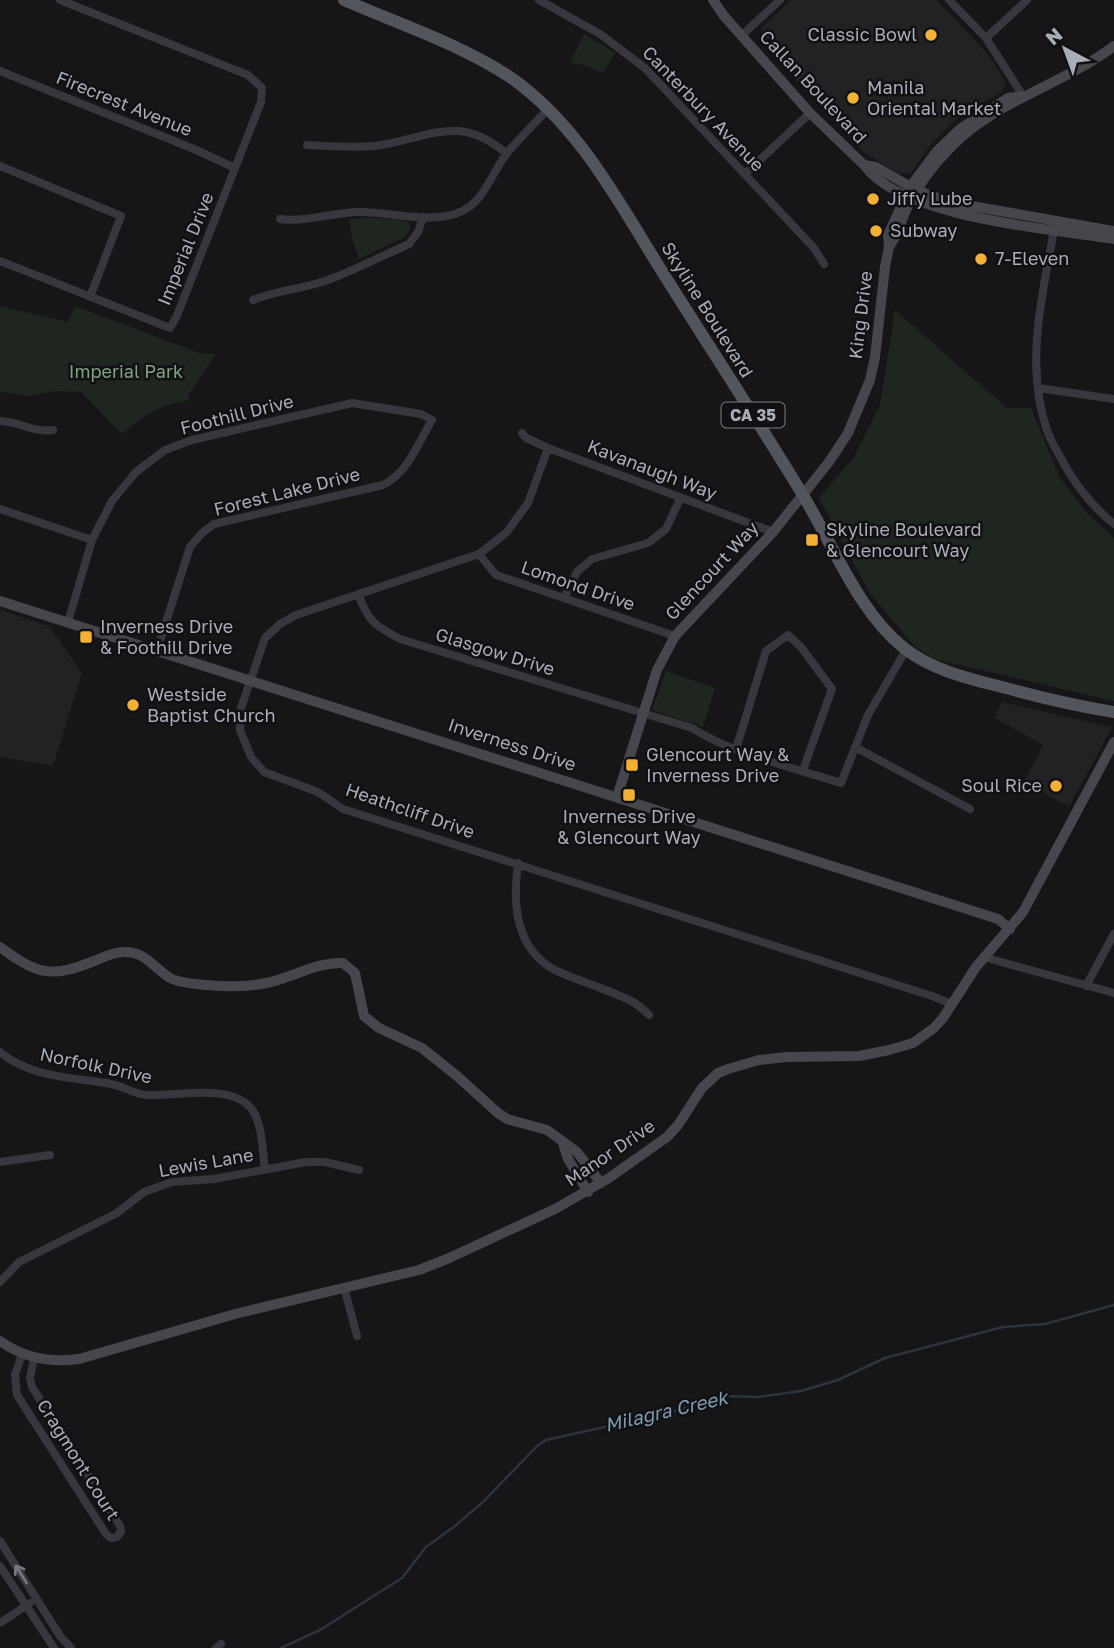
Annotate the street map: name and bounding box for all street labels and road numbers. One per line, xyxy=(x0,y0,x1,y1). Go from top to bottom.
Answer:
street label: Callan Boulevard xyxy=(756,25,872,147)
street label: Canterbury Avenue xyxy=(638,41,769,176)
street label: Firecrest Avenue xyxy=(53,66,196,140)
street label: Imperial Drive xyxy=(152,189,218,308)
street label: Skyline Boulevard xyxy=(657,238,758,381)
street label: King Drive xyxy=(844,270,876,360)
street label: Foothill Drive xyxy=(178,389,296,439)
road number: CA 35 xyxy=(722,402,784,428)
street label: Kavanaugh Way xyxy=(584,434,720,504)
street label: Forest Lake Drive xyxy=(211,462,362,520)
street label: Glencourt Way xyxy=(660,516,763,624)
street label: Lomond Drive xyxy=(519,555,638,615)
street label: Glasgow Drive xyxy=(433,622,558,680)
street label: Inverness Drive xyxy=(446,713,579,775)
street label: Heathcliff Drive xyxy=(343,778,478,842)
street label: Norfolk Drive xyxy=(38,1042,154,1088)
street label: Manor Drive xyxy=(560,1114,659,1190)
street label: Lewis Lane xyxy=(157,1143,255,1181)
street label: Cragmont Court xyxy=(33,1395,125,1524)

